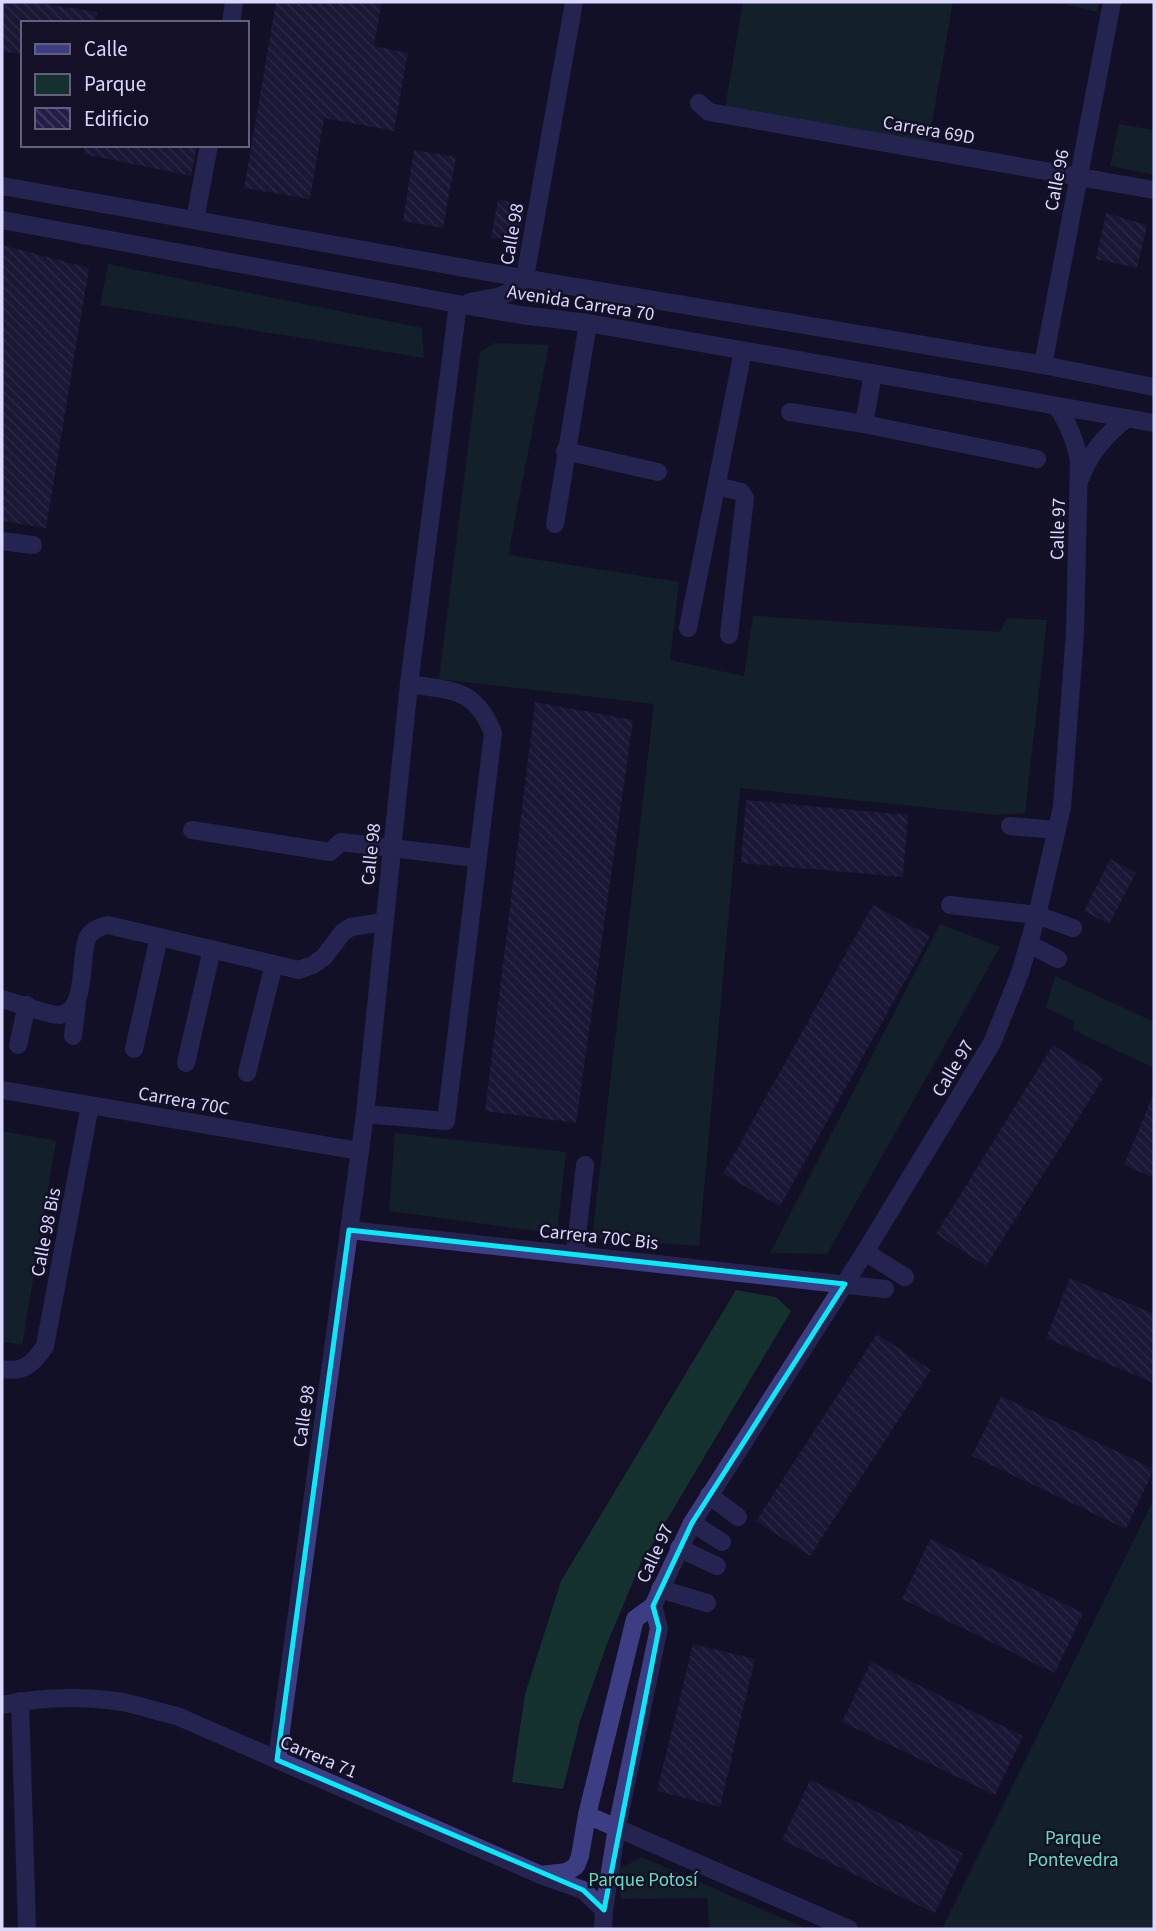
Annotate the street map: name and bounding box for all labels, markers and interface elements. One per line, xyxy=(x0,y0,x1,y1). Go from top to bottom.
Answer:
legend xyxy=(21,21,248,147)
text: Calle xyxy=(84,34,128,64)
text: Parque xyxy=(84,69,146,99)
text: Edificio xyxy=(84,104,149,134)
street label: Carrera 69D xyxy=(881,109,977,152)
street label: Calle 96 xyxy=(1038,147,1077,213)
street label: Calle 98 xyxy=(494,201,531,267)
street label: Avenida Carrera 70 xyxy=(505,279,656,328)
street label: Calle 97 xyxy=(1044,497,1073,561)
street label: Calle 98 xyxy=(355,822,388,887)
street label: Calle 97 xyxy=(926,1035,981,1102)
street label: Carrera 70C xyxy=(136,1080,232,1123)
street label: Calle 98 Bis xyxy=(25,1186,68,1279)
street label: Carrera 70C Bis xyxy=(538,1218,660,1257)
street label: Calle 98 xyxy=(287,1384,322,1449)
street label: Calle 97 xyxy=(630,1520,681,1588)
street label: Carrera 71 xyxy=(276,1729,361,1786)
park label: Parque Pontevedra xyxy=(1027,1825,1119,1874)
park label: Parque Potosí xyxy=(588,1867,699,1894)

